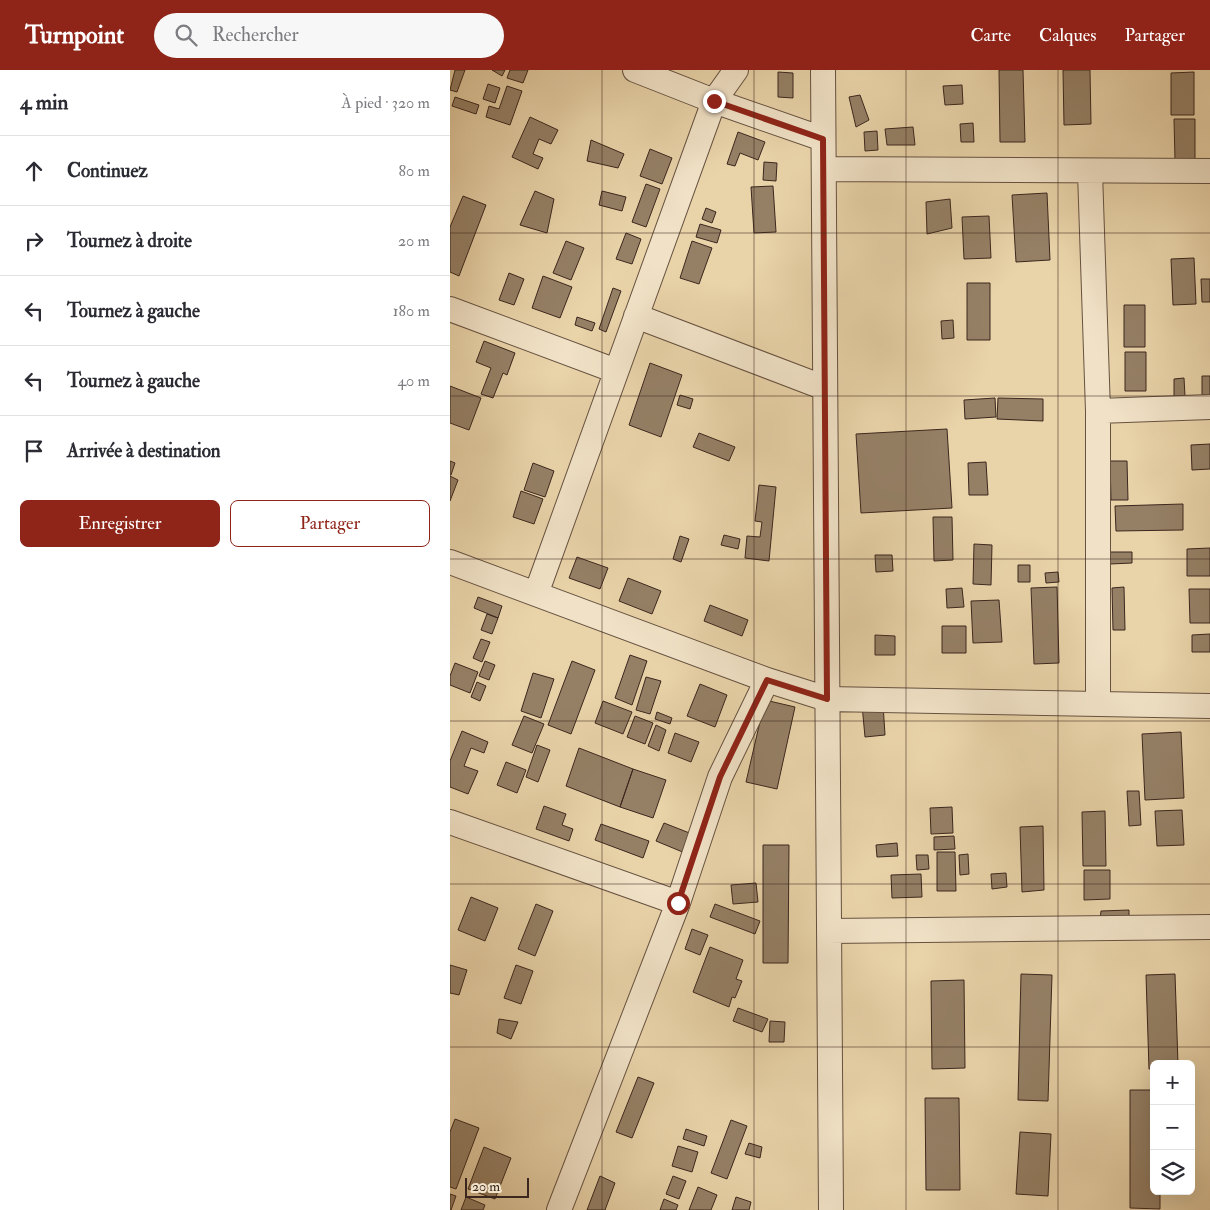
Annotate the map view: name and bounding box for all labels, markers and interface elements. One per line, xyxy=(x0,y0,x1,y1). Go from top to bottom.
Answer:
search box xyxy=(154,13,504,58)
text: Turnpoint xyxy=(25,20,124,51)
icon: search xyxy=(172,21,200,49)
text: Rechercher xyxy=(212,23,299,47)
text: Carte xyxy=(970,24,1011,47)
text: Calques xyxy=(1039,24,1096,47)
text: Partager xyxy=(1124,24,1185,47)
text: 4 min xyxy=(20,89,68,116)
route end xyxy=(703,90,726,113)
text: À pied · 320 m xyxy=(342,93,430,113)
icon: ahead xyxy=(20,157,48,185)
text: Continuez xyxy=(67,159,148,183)
text: 80 m xyxy=(399,161,430,181)
icon: right xyxy=(20,227,48,255)
text: Tournez à droite xyxy=(67,229,192,253)
text: 20 m xyxy=(398,231,430,251)
icon: left xyxy=(20,297,48,325)
text: Tournez à gauche xyxy=(67,299,200,323)
text: 180 m xyxy=(393,301,430,321)
icon: left xyxy=(20,367,48,395)
text: Tournez à gauche xyxy=(67,369,200,393)
text: 40 m xyxy=(397,371,430,391)
icon: arrive xyxy=(20,437,48,465)
text: Arrivée à destination xyxy=(67,439,221,463)
button: Enregistrer xyxy=(20,500,220,547)
button: Partager xyxy=(230,500,430,547)
route start xyxy=(667,892,690,915)
map controls xyxy=(1150,1060,1195,1195)
button: + xyxy=(1150,1060,1195,1105)
button: − xyxy=(1150,1105,1195,1150)
button: layers xyxy=(1150,1150,1195,1195)
scale bar xyxy=(465,1175,529,1198)
text: 20 m xyxy=(472,1178,500,1195)

